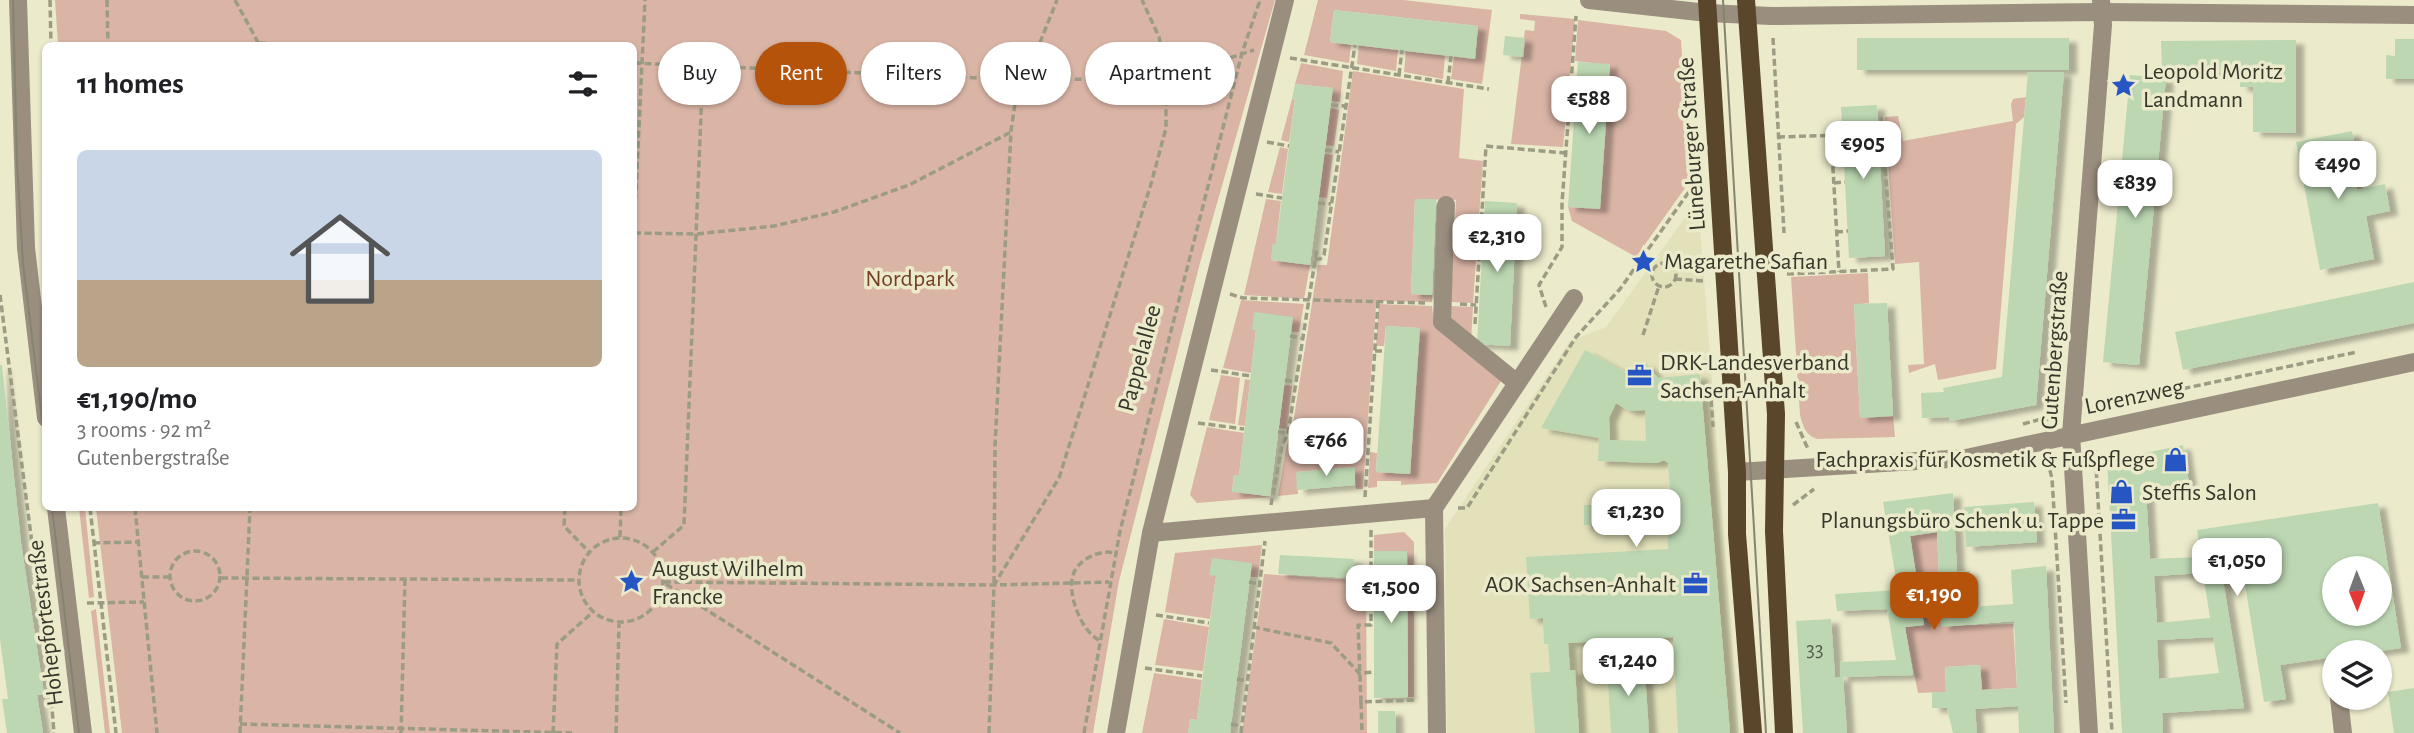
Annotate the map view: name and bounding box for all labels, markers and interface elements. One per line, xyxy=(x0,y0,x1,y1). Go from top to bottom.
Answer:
chip: Buy xyxy=(658,42,741,105)
chip: Rent xyxy=(755,42,847,105)
chip: Filters xyxy=(861,42,966,105)
chip: New xyxy=(980,42,1071,105)
chip: Apartment xyxy=(1085,42,1235,105)
street label: Lüneburger Straße xyxy=(1674,56,1710,232)
place label: Leopold Moritz Landmann xyxy=(2143,60,2283,112)
icon: filters xyxy=(564,65,602,103)
text: 11 homes xyxy=(77,69,184,99)
place icon: Leopold Moritz Landmann xyxy=(2109,71,2137,99)
pin: €588 xyxy=(1548,76,1630,136)
text: €588 xyxy=(1567,87,1611,110)
pin: €905 xyxy=(1822,122,1904,181)
text: €905 xyxy=(1841,132,1885,155)
pin: €490 xyxy=(2297,142,2379,201)
text: €490 xyxy=(2315,152,2361,175)
pin: €839 xyxy=(2094,160,2176,220)
text: €839 xyxy=(2113,171,2157,194)
icon: home xyxy=(277,196,403,322)
pin: €2,310 xyxy=(1440,215,1554,274)
text: €2,310 xyxy=(1468,225,1526,248)
place icon: Magarethe Safian xyxy=(1630,247,1658,275)
place label: Magarethe Safian xyxy=(1664,250,1828,274)
park label: Nordpark xyxy=(865,267,955,291)
street label: Gutenbergstraße xyxy=(2037,270,2073,430)
street label: Pappelallee xyxy=(1114,302,1166,414)
place label: DRK-Landesverband Sachsen-Anhalt xyxy=(1660,351,1849,403)
office icon: DRK-Landesverband Sachsen-Anhalt xyxy=(1626,362,1654,390)
street label: Lorenzweg xyxy=(2083,375,2186,419)
text: €1,190/mo xyxy=(77,384,197,414)
text: 3 rooms · 92 m² xyxy=(77,419,211,442)
pin: €766 xyxy=(1285,419,1367,478)
text: €766 xyxy=(1305,429,1347,452)
shop icon: Fachpraxis für Kosmetik & Fußpflege xyxy=(2161,445,2189,473)
text: Gutenbergstraße xyxy=(77,447,230,470)
place label: Fachpraxis für Kosmetik & Fußpflege xyxy=(1816,448,2155,472)
shop icon: Steffis Salon xyxy=(2108,478,2136,506)
place label: Steffis Salon xyxy=(2142,481,2257,505)
pin: €1,230 xyxy=(1579,490,1693,549)
text: €1,230 xyxy=(1607,500,1665,523)
office icon: Planungsbüro Schenk u. Tappe xyxy=(2110,506,2138,534)
place label: Planungsbüro Schenk u. Tappe xyxy=(1820,509,2104,533)
pin: €1,050 xyxy=(2180,538,2294,598)
street label: Hohepfortestraße xyxy=(24,539,68,707)
text: €1,050 xyxy=(2208,549,2266,572)
north arrow xyxy=(2322,556,2392,626)
map controls xyxy=(2322,556,2392,710)
place label: August Wilhelm Francke xyxy=(652,557,804,609)
pin: €1,500 xyxy=(1334,566,1448,625)
place icon: August Wilhelm Francke xyxy=(618,568,646,596)
office icon: AOK Sachsen-Anhalt xyxy=(1682,570,1710,598)
pin: €1,190 xyxy=(1877,572,1991,632)
place label: AOK Sachsen-Anhalt xyxy=(1485,573,1676,597)
text: €1,500 xyxy=(1362,576,1420,599)
text: €1,190 xyxy=(1906,583,1962,606)
pin: €1,240 xyxy=(1571,638,1685,698)
house number: 33 xyxy=(1806,639,1824,660)
button: layers xyxy=(2322,640,2392,710)
text: €1,240 xyxy=(1599,649,1657,672)

